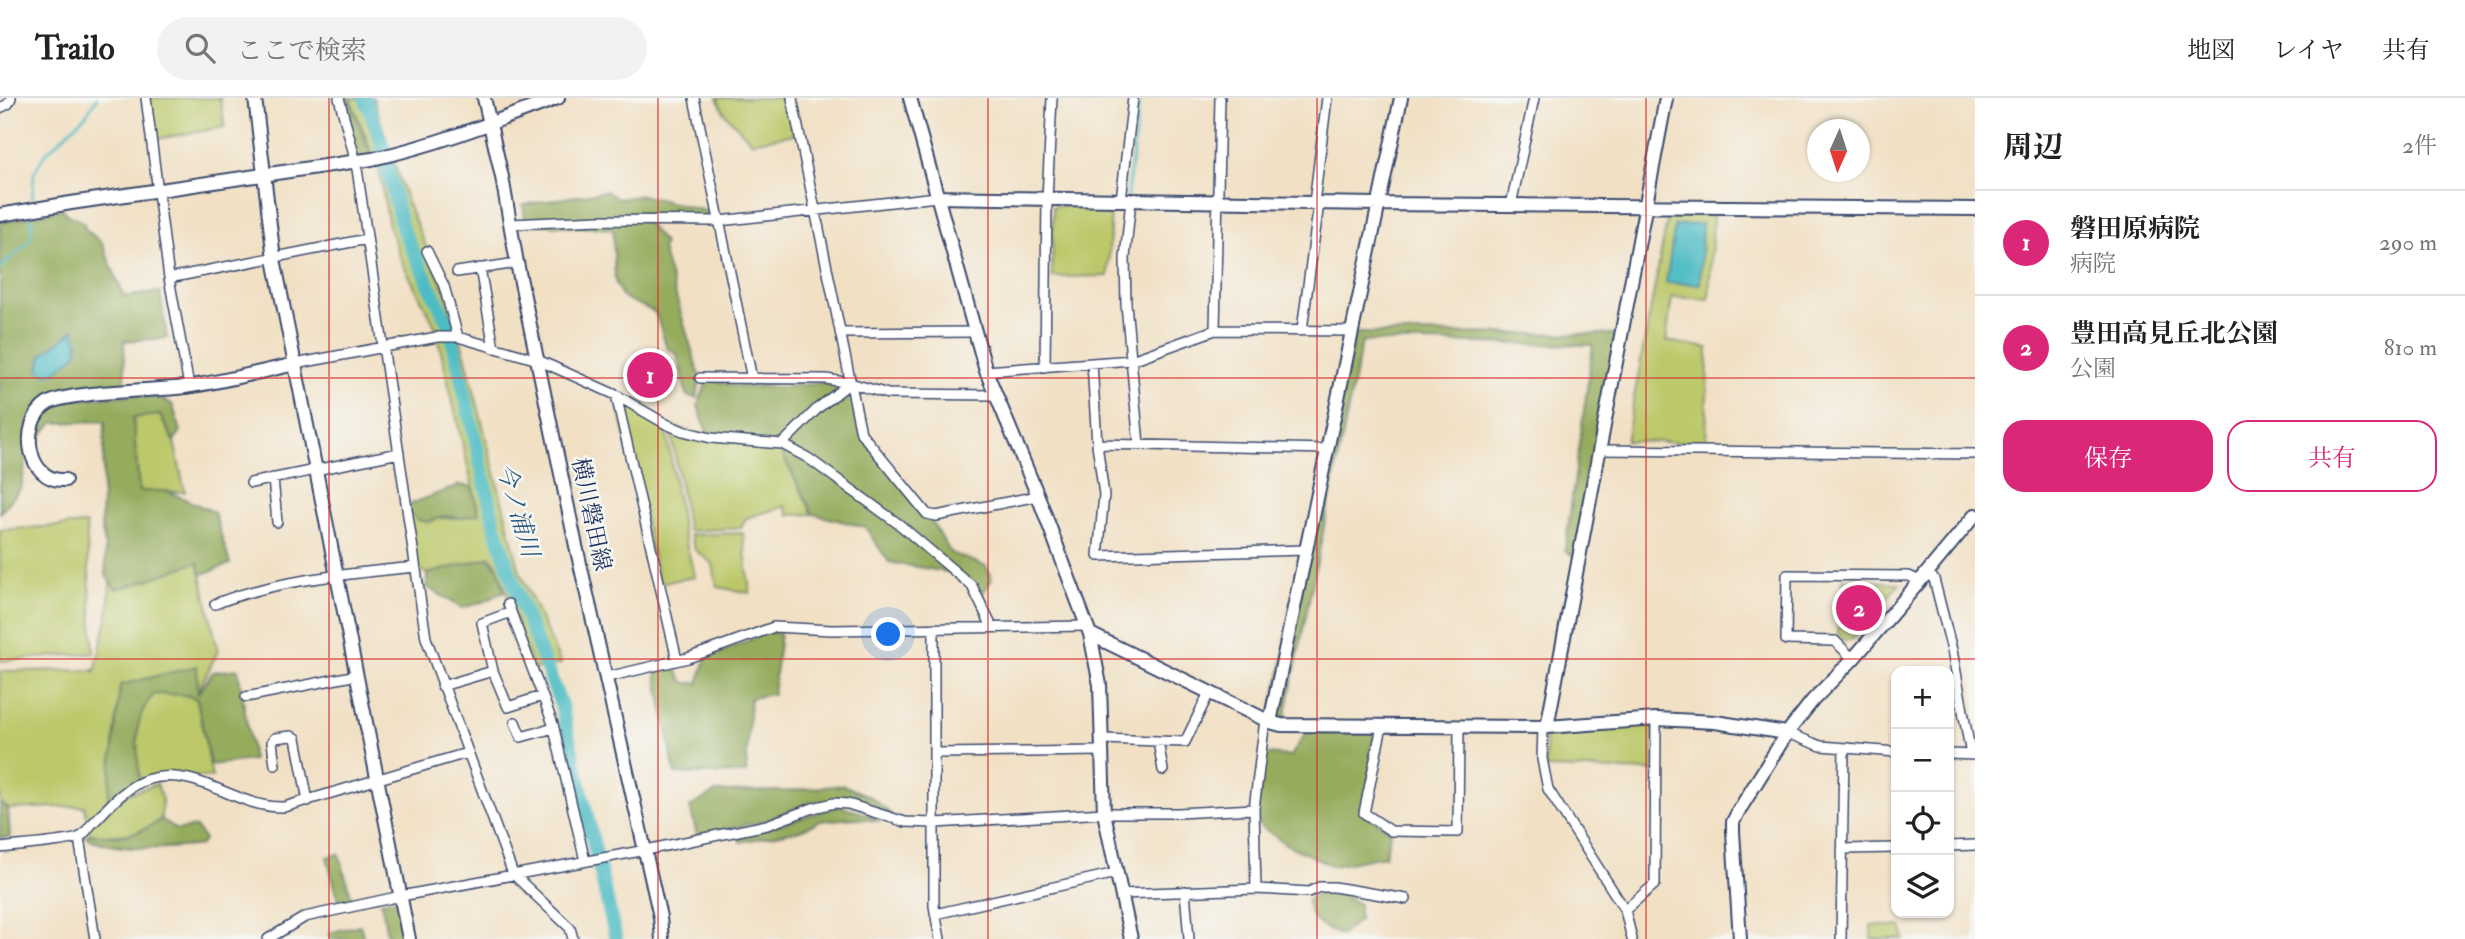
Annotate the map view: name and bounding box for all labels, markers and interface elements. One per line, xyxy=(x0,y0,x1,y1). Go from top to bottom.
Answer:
search box xyxy=(157,17,647,80)
text: Trailo xyxy=(35,28,115,69)
icon: search xyxy=(181,29,219,67)
text: ここで検索 xyxy=(237,35,367,67)
text: 地図 xyxy=(2187,35,2235,66)
text: レイヤ xyxy=(2273,35,2344,66)
text: 共有 xyxy=(2382,35,2430,66)
north arrow xyxy=(1807,119,1870,182)
text: 周辺 xyxy=(2003,129,2063,166)
text: 2件 xyxy=(2402,131,2437,160)
text: 磐田原病院 xyxy=(2070,213,2200,245)
text: 1 xyxy=(2022,228,2030,257)
text: 290 m xyxy=(2379,228,2437,257)
text: 病院 xyxy=(2070,249,2116,278)
text: 豊田高見丘北公園 xyxy=(2070,318,2278,350)
text: 2 xyxy=(2020,333,2032,362)
text: 810 m xyxy=(2384,333,2437,362)
pin: 1 xyxy=(627,349,673,401)
text: 公園 xyxy=(2070,354,2116,383)
button: 保存 xyxy=(2003,420,2213,492)
button: 共有 xyxy=(2227,420,2437,492)
street label: 横川磐田線 xyxy=(565,455,618,573)
water label: 今ノ浦川 xyxy=(489,460,546,563)
pin: 2 xyxy=(1836,582,1882,634)
your location xyxy=(871,617,905,651)
map controls xyxy=(1891,666,1954,918)
button: + xyxy=(1891,666,1954,729)
button: − xyxy=(1891,729,1954,792)
button: locate xyxy=(1891,792,1954,855)
button: layers xyxy=(1891,855,1954,918)

